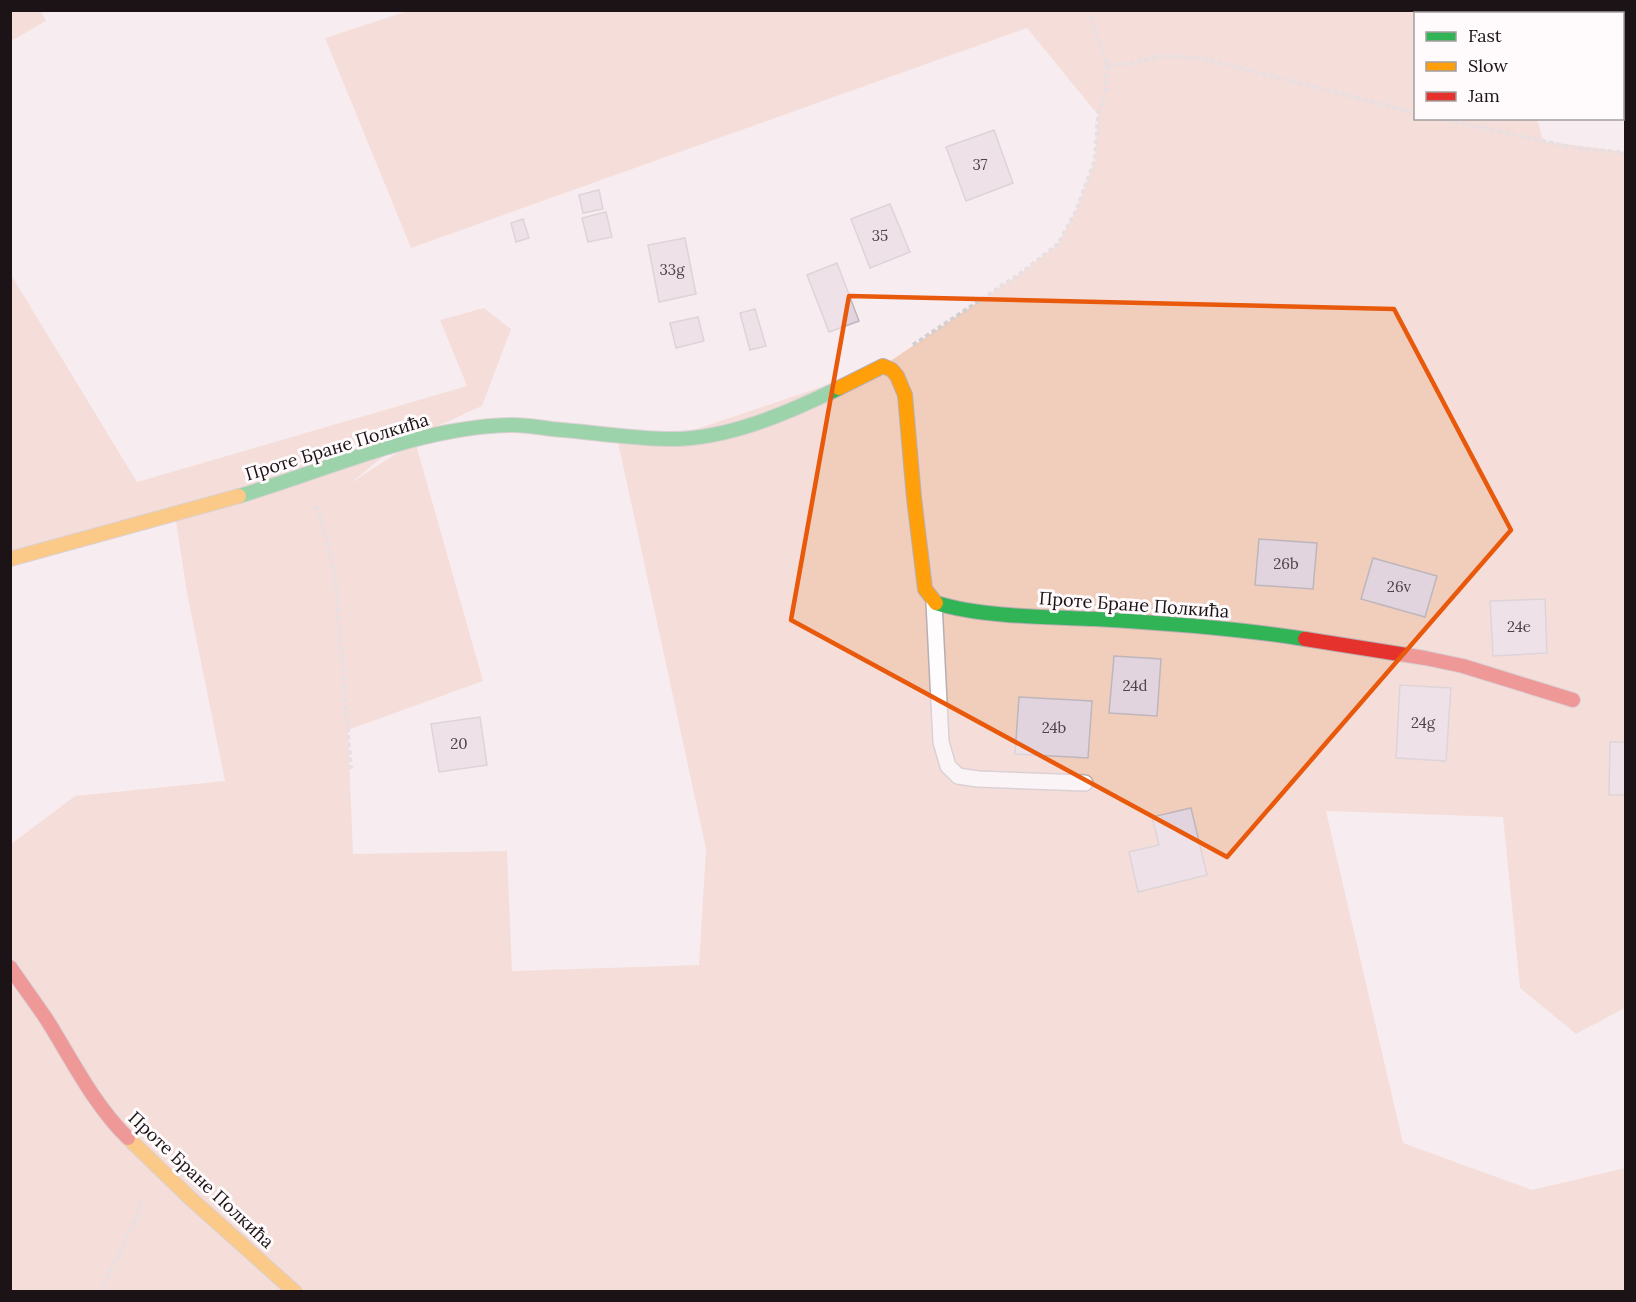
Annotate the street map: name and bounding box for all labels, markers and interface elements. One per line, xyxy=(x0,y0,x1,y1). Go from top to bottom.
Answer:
legend xyxy=(1414,12,1624,120)
text: Fast xyxy=(1468,24,1502,47)
text: Slow xyxy=(1468,54,1508,77)
text: Jam xyxy=(1467,84,1500,107)
house number: 37 xyxy=(973,155,988,174)
house number: 35 xyxy=(872,226,888,245)
house number: 33g xyxy=(659,260,685,279)
street label: Проте Бране Полкића xyxy=(242,408,431,485)
house number: 26b xyxy=(1273,554,1299,573)
house number: 26v xyxy=(1387,577,1412,596)
street label: Проте Бране Полкића xyxy=(1038,586,1230,623)
house number: 24e xyxy=(1507,617,1531,636)
house number: 24d xyxy=(1123,676,1147,695)
house number: 24g xyxy=(1411,713,1436,732)
house number: 24b xyxy=(1042,718,1067,737)
house number: 20 xyxy=(450,734,468,753)
street label: Проте Бране Полкића xyxy=(124,1106,279,1253)

